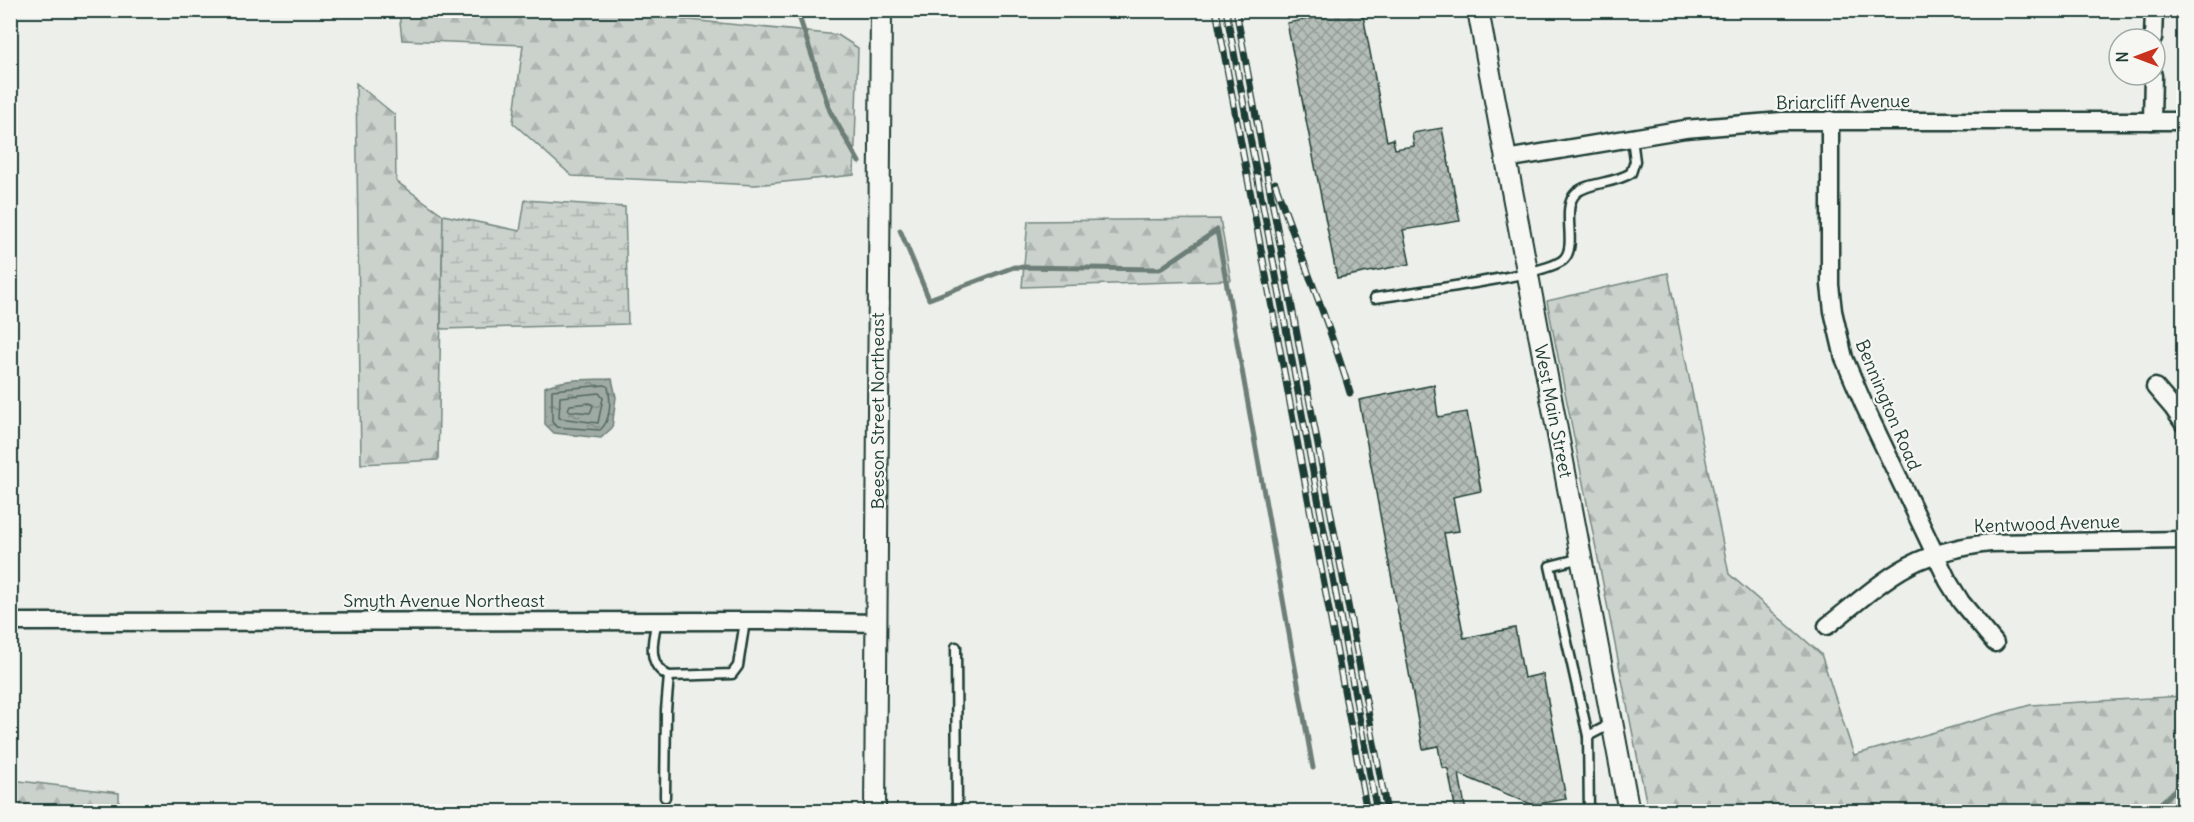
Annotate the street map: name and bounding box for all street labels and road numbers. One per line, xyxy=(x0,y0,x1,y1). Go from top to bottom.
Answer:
street label: Briarcliff Avenue xyxy=(1776,89,1910,114)
street label: Beeson Street Northeast xyxy=(866,313,889,509)
street label: Bennington Road xyxy=(1851,336,1927,474)
street label: West Main Street xyxy=(1529,342,1578,480)
street label: Kentwood Avenue xyxy=(1973,509,2120,538)
street label: Smyth Avenue Northeast xyxy=(343,589,545,612)

